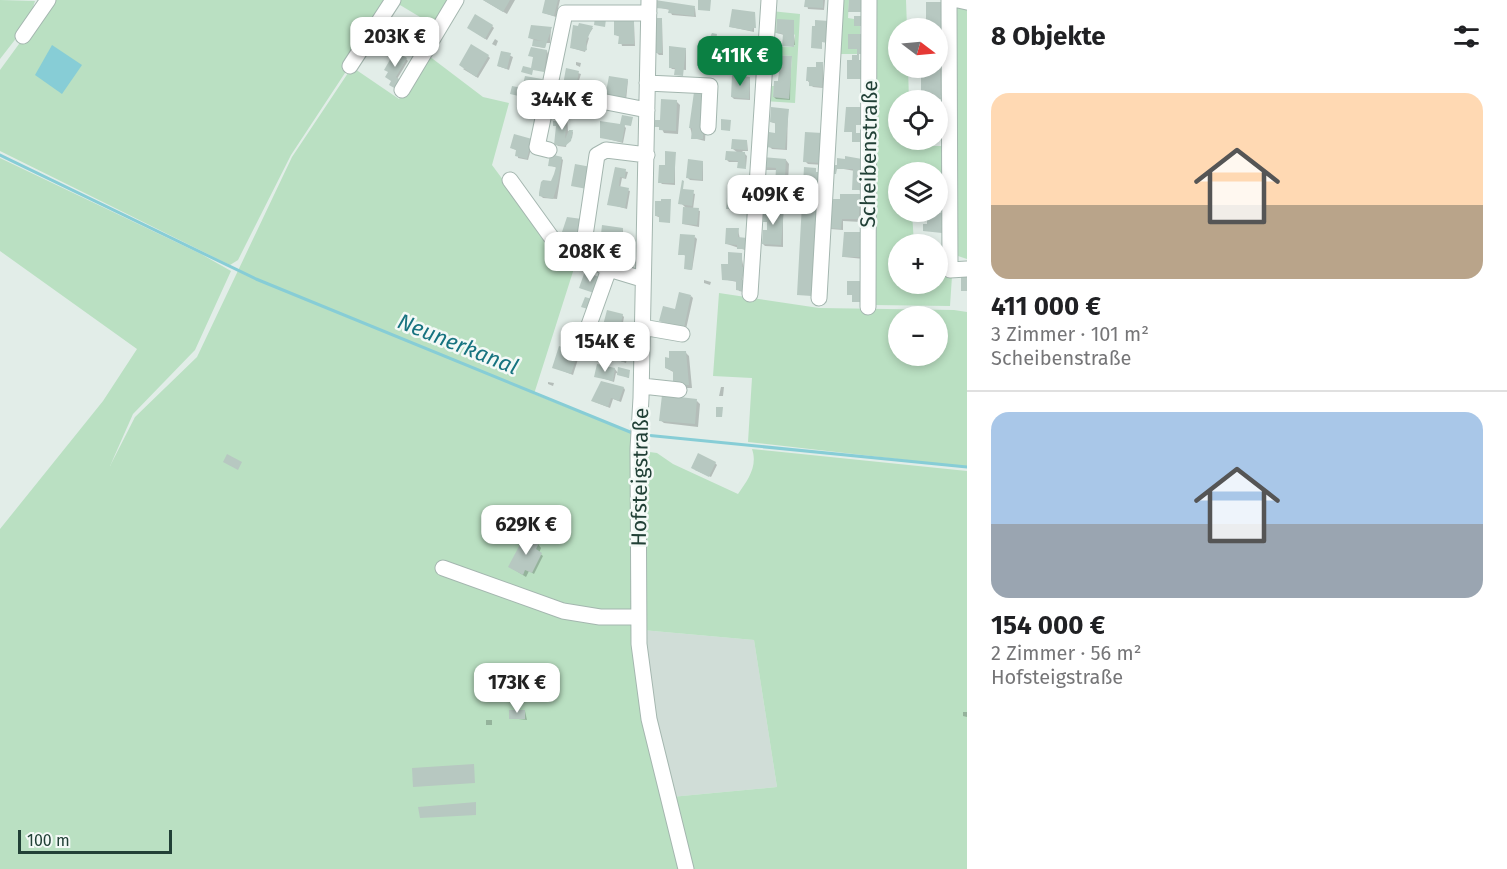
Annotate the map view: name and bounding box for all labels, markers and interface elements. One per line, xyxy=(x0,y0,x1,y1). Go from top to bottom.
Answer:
pin: 203K € xyxy=(346,17,444,68)
north arrow xyxy=(888,18,948,78)
map controls xyxy=(888,18,948,366)
icon: filters xyxy=(1450,20,1483,53)
text: 8 Objekte xyxy=(991,21,1106,52)
text: 203K € xyxy=(364,24,426,48)
pin: 411K € xyxy=(691,36,789,87)
text: 411K € xyxy=(711,43,769,67)
pin: 344K € xyxy=(513,80,611,131)
street label: Scheibenstraße xyxy=(855,80,883,228)
text: 344K € xyxy=(531,87,593,111)
button: locate xyxy=(888,90,948,150)
icon: home xyxy=(1183,132,1291,240)
button: layers xyxy=(888,162,948,222)
pin: 409K € xyxy=(724,175,822,226)
text: 409K € xyxy=(741,182,805,206)
pin: 208K € xyxy=(541,232,639,283)
button: + xyxy=(888,234,948,294)
text: 208K € xyxy=(559,239,621,263)
text: 411 000 € xyxy=(991,291,1101,322)
button: − xyxy=(888,306,948,366)
water label: Neunerkanal xyxy=(394,308,522,380)
pin: 154K € xyxy=(556,322,654,373)
text: 3 Zimmer · 101 m² xyxy=(991,322,1149,346)
text: 154K € xyxy=(575,329,635,353)
text: Scheibenstraße xyxy=(991,346,1131,370)
street label: Hofsteigstraße xyxy=(626,407,654,547)
icon: home xyxy=(1183,451,1291,559)
pin: 629K € xyxy=(477,505,575,556)
text: 629K € xyxy=(495,512,557,536)
text: 154 000 € xyxy=(991,610,1105,641)
text: 2 Zimmer · 56 m² xyxy=(991,641,1142,665)
pin: 173K € xyxy=(468,663,566,714)
text: Hofsteigstraße xyxy=(991,665,1123,689)
text: 173K € xyxy=(488,670,546,694)
scale bar xyxy=(18,827,172,854)
text: 100 m xyxy=(27,831,70,850)

